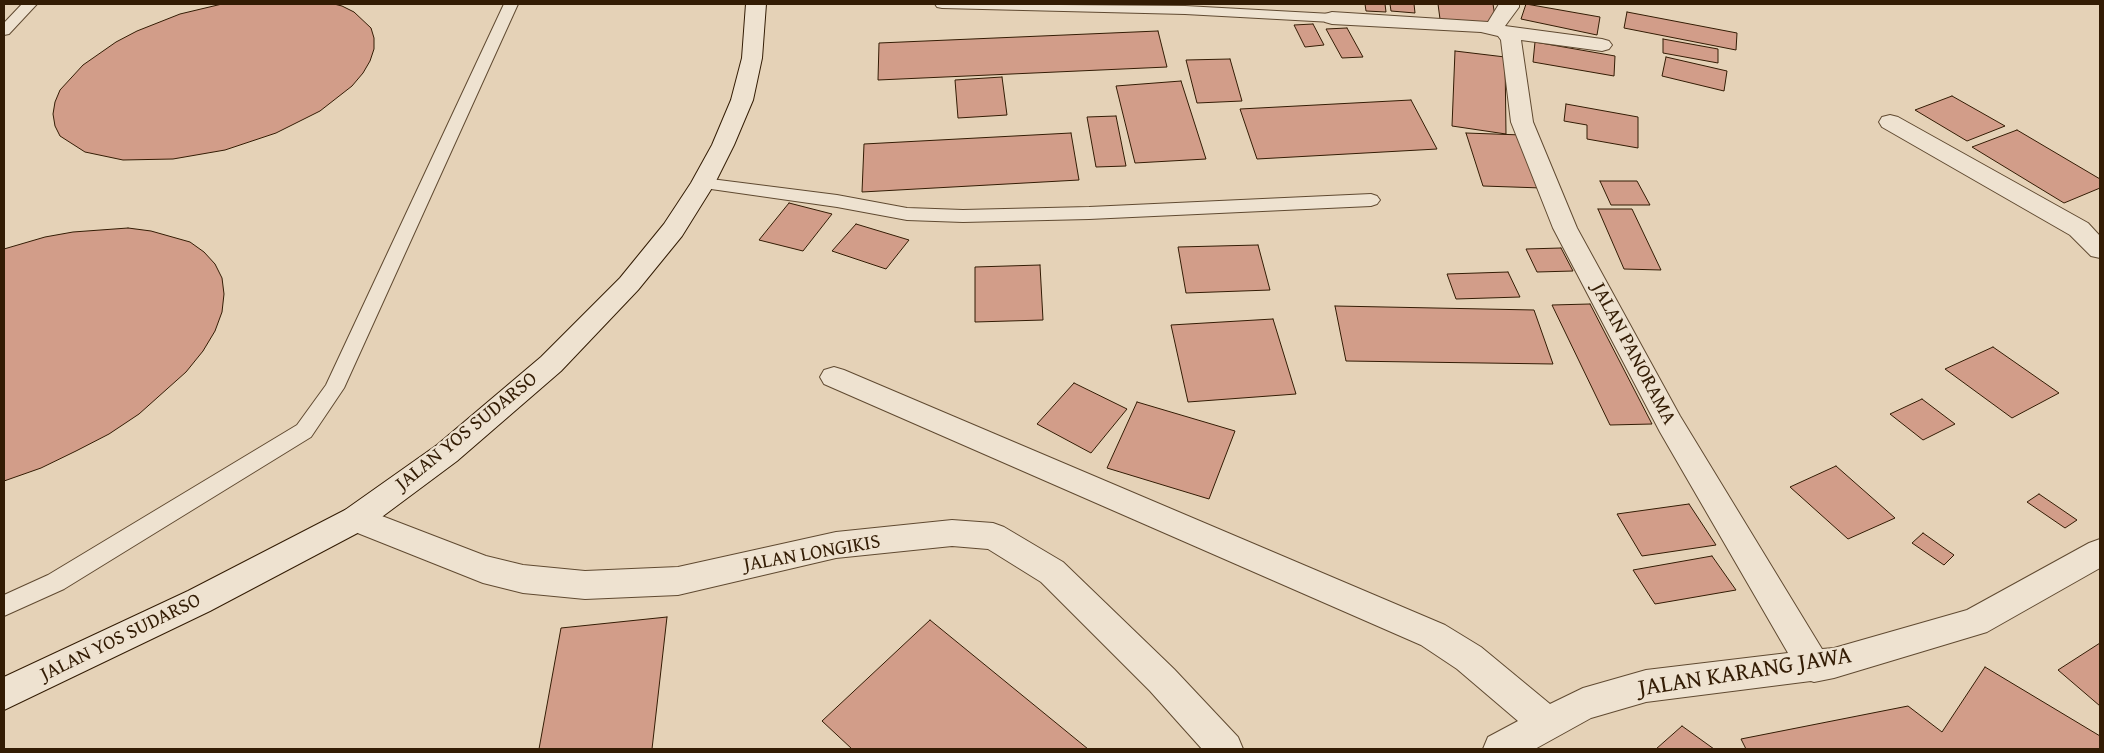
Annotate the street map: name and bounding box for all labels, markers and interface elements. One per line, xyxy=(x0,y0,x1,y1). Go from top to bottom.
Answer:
street label: JALAN PANORAMA xyxy=(1586,279,1680,429)
street label: JALAN YOS SUDARSO xyxy=(391,367,543,497)
street label: JALAN LONGIKIS xyxy=(742,530,882,578)
street label: JALAN YOS SUDARSO xyxy=(37,589,205,687)
street label: JALAN KARANG JAWA xyxy=(1636,642,1854,704)

